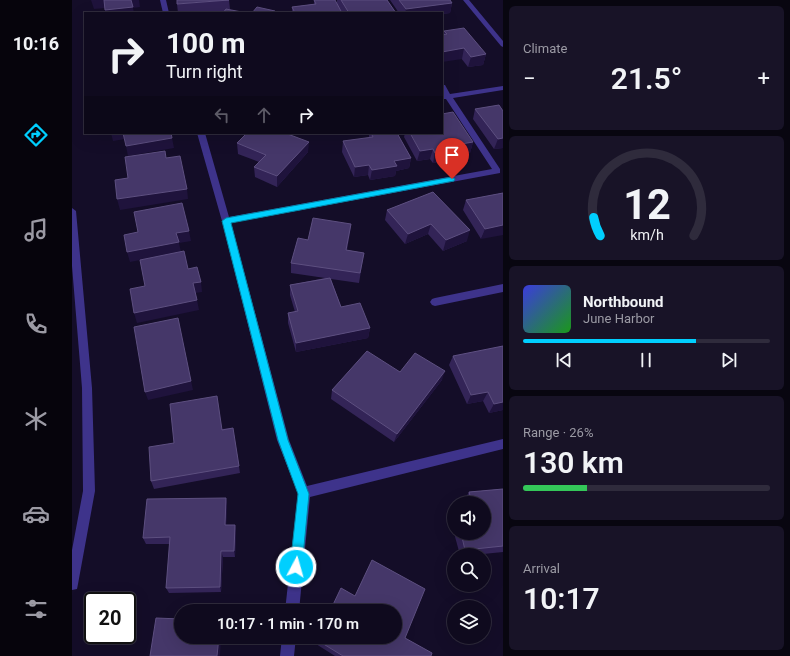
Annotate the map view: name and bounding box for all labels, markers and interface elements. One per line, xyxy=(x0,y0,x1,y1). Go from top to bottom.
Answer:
text: 100 m xyxy=(166,27,245,60)
icon: right xyxy=(100,28,152,80)
text: 10:16 xyxy=(13,33,59,54)
text: Climate xyxy=(523,41,567,56)
text: Turn right xyxy=(166,61,243,82)
text: 21.5° xyxy=(611,61,682,96)
text: − xyxy=(523,66,536,91)
text: + xyxy=(758,66,770,91)
icon: left xyxy=(211,104,233,126)
icon: ahead xyxy=(253,104,275,126)
icon: right xyxy=(295,104,317,126)
icon: directions xyxy=(22,121,50,149)
pin xyxy=(435,138,469,179)
icon: arrive xyxy=(441,144,463,166)
text: 12 xyxy=(623,180,670,229)
icon: music xyxy=(22,216,50,244)
text: km/h xyxy=(630,227,663,243)
text: Northbound xyxy=(583,293,664,311)
icon: phone xyxy=(22,310,50,338)
text: June Harbor xyxy=(583,311,655,326)
icon: previous xyxy=(553,349,575,371)
icon: pause xyxy=(635,349,657,371)
icon: next xyxy=(718,349,740,371)
icon: climate xyxy=(22,405,50,433)
text: Range · 26% xyxy=(523,425,593,440)
text: 130 km xyxy=(523,445,624,480)
map controls xyxy=(447,496,491,644)
button: sound xyxy=(447,496,491,540)
icon: car xyxy=(22,500,50,528)
position arrow xyxy=(275,546,317,588)
button: search xyxy=(447,548,491,592)
text: Arrival xyxy=(523,561,560,576)
text: 10:17 xyxy=(523,581,600,616)
speed limit sign: 20 xyxy=(84,592,136,644)
icon: filters xyxy=(22,595,50,623)
button: layers xyxy=(447,600,491,644)
text: 10:17 · 1 min · 170 m xyxy=(217,615,359,633)

